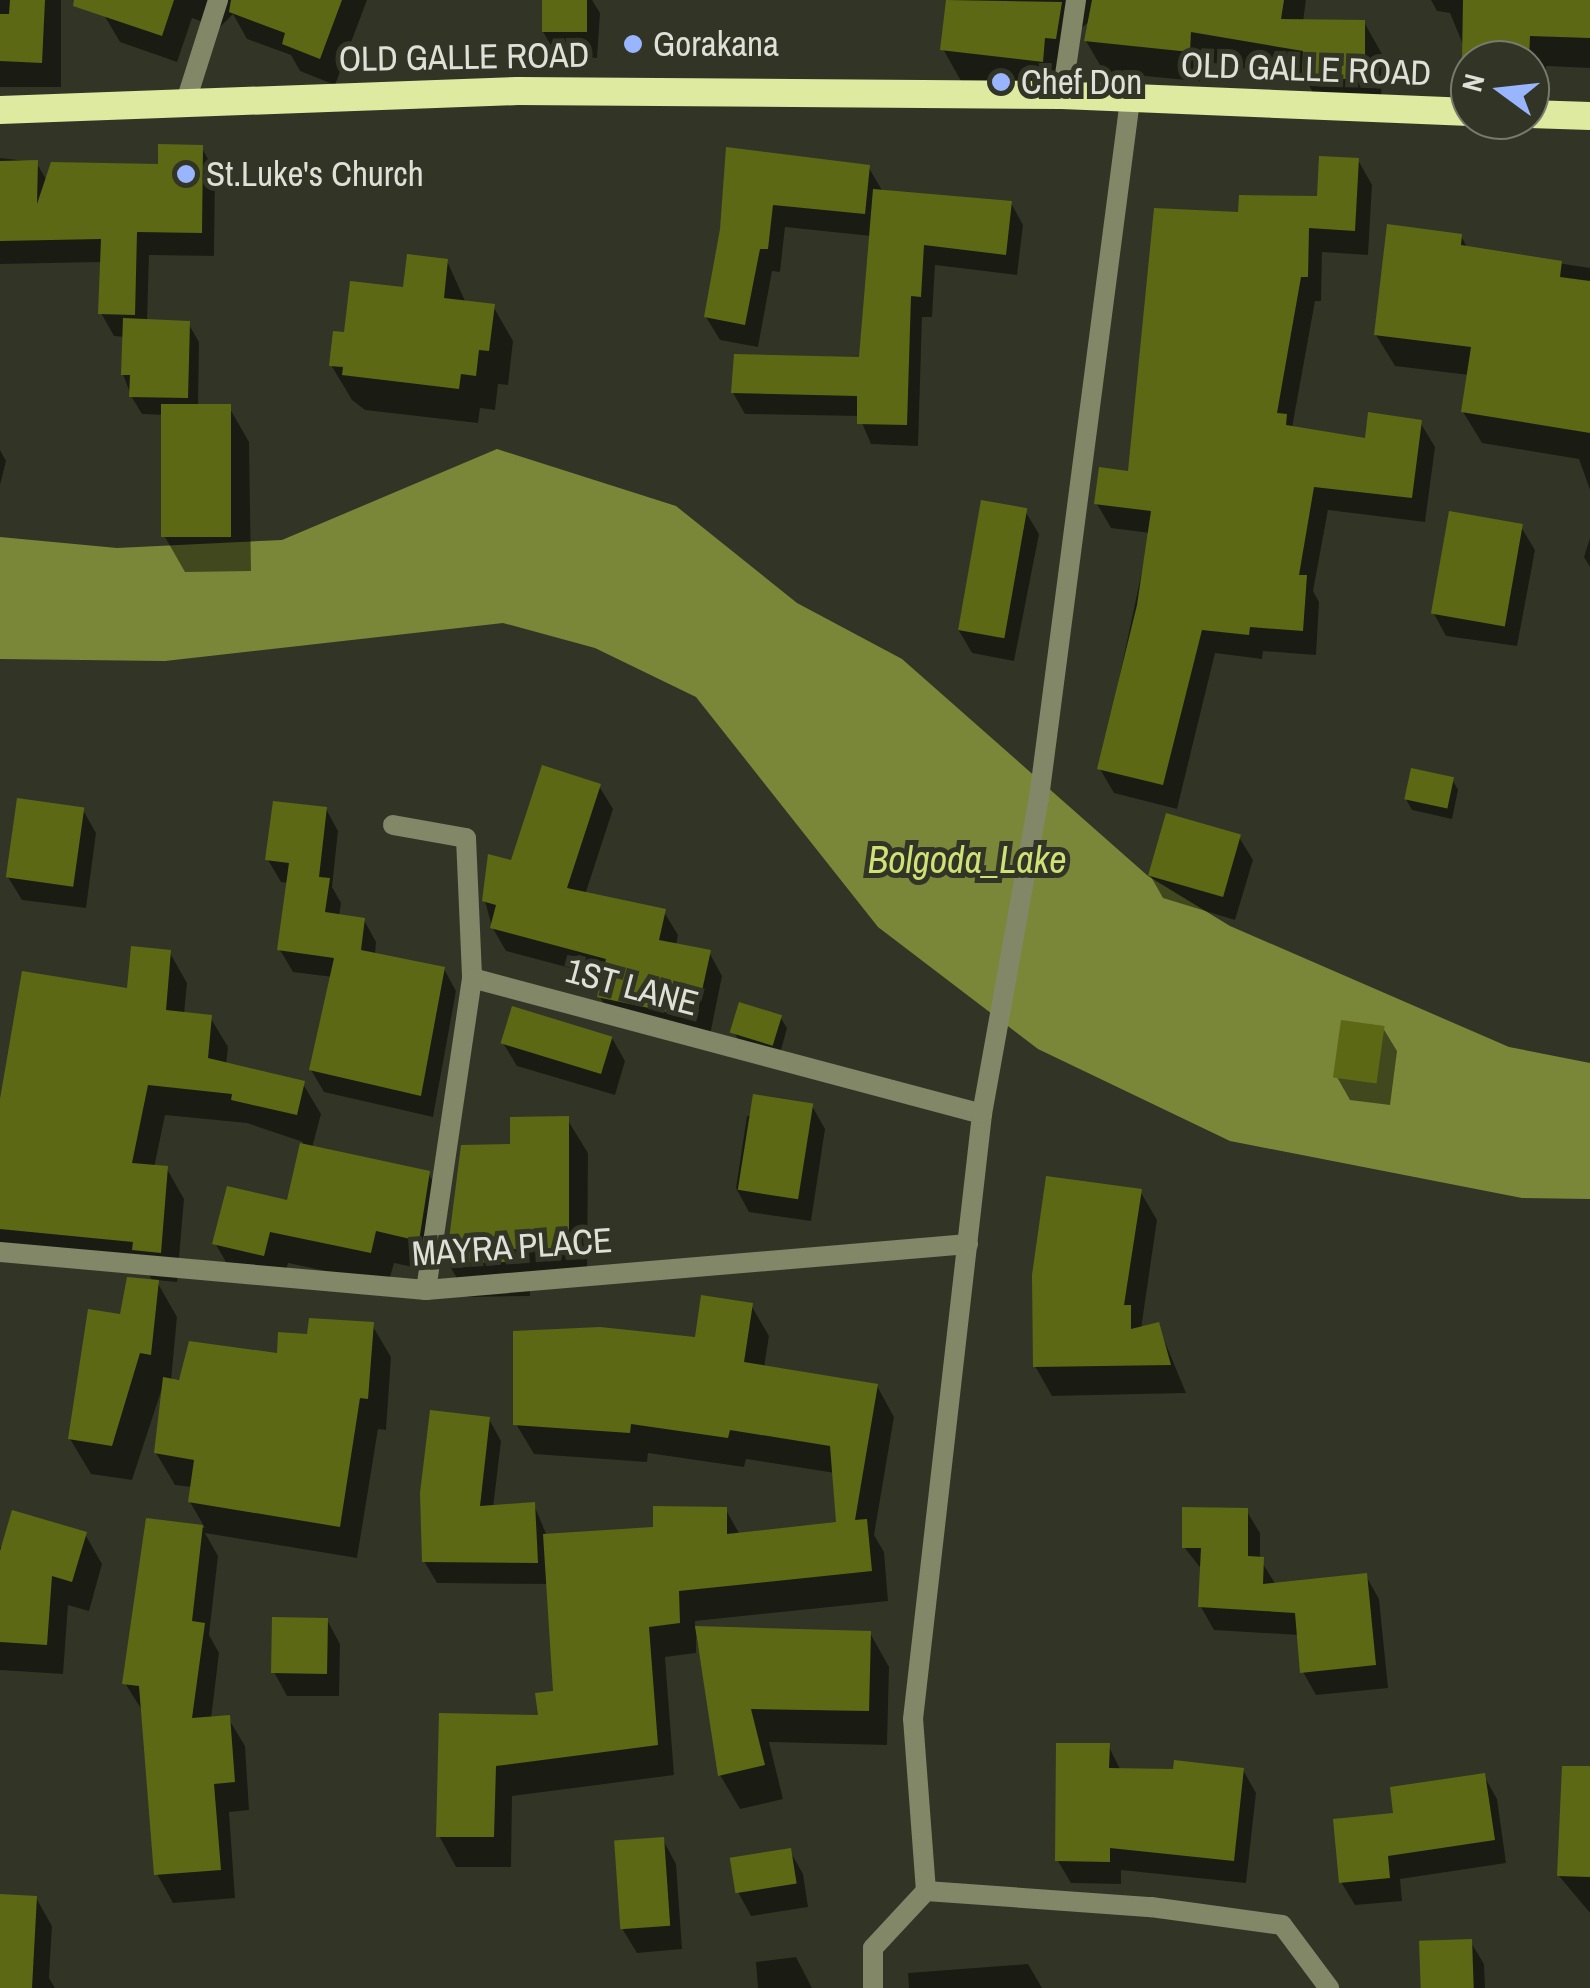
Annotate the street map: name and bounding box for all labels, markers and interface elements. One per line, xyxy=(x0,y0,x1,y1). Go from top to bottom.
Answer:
place label: Gorakana xyxy=(653,23,779,65)
marker: Gorakana xyxy=(622,33,644,55)
street label: OLD GALLE ROAD xyxy=(338,34,590,80)
north arrow xyxy=(1450,40,1550,140)
street label: OLD GALLE ROAD xyxy=(1180,44,1432,94)
place label: Chef Don xyxy=(1021,61,1142,103)
text: N xyxy=(1452,70,1493,96)
marker: Chef Don xyxy=(990,71,1012,93)
place label: St.Luke's Church xyxy=(206,153,424,195)
marker: St.Luke's Church xyxy=(175,163,197,185)
water label: Bolgoda_Lake xyxy=(867,837,1067,883)
street label: 1ST LANE xyxy=(561,949,703,1025)
street label: MAYRA PLACE xyxy=(410,1219,614,1275)

